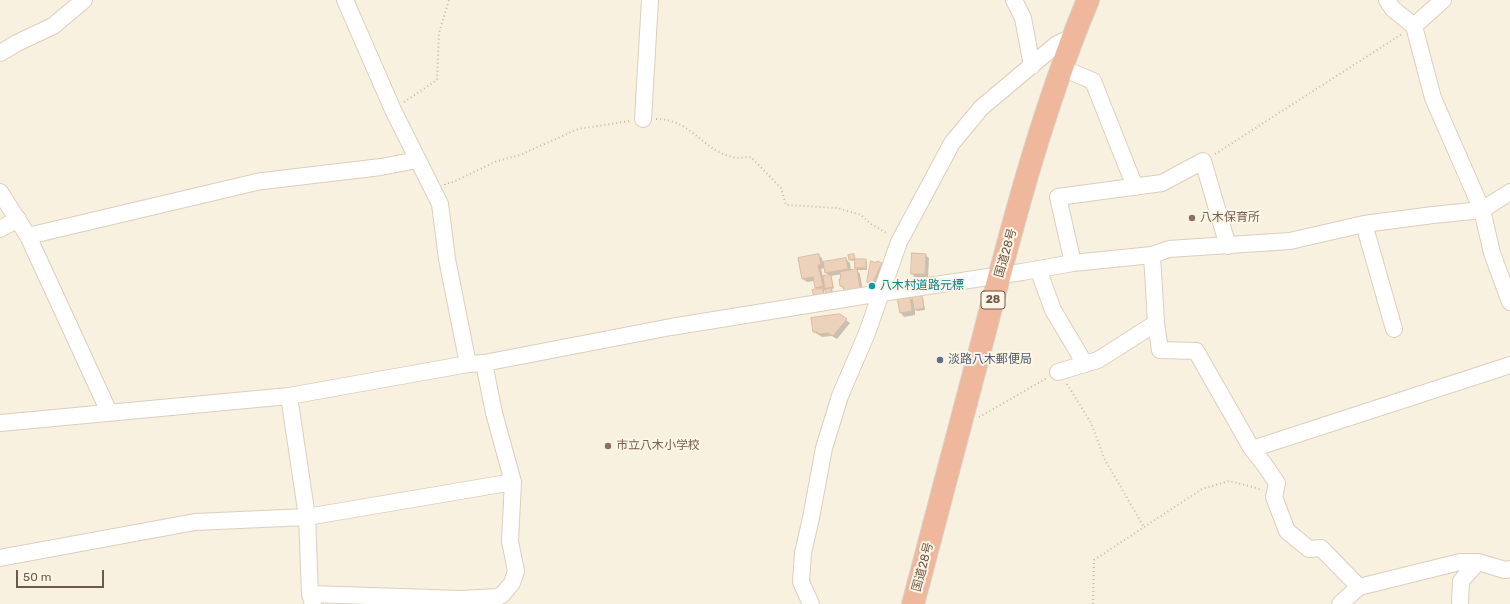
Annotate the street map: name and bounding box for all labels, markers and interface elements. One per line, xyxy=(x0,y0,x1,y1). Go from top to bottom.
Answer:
place label: 八木保育所 xyxy=(1200,211,1260,225)
marker: 八木保育所 xyxy=(1187,213,1197,223)
street label: 国道28号 xyxy=(992,227,1020,279)
place label: 八木村道路元標 xyxy=(880,279,964,293)
marker: 八木村道路元標 xyxy=(867,281,877,291)
road number: 28 xyxy=(981,291,1005,309)
place label: 淡路八木郵便局 xyxy=(948,353,1032,367)
marker: 淡路八木郵便局 xyxy=(935,355,945,365)
place label: 市立八木小学校 xyxy=(616,439,700,453)
marker: 市立八木小学校 xyxy=(603,441,613,451)
street label: 国道28号 xyxy=(909,541,937,593)
scale bar xyxy=(18,562,106,588)
text: 50 m xyxy=(23,570,51,584)

